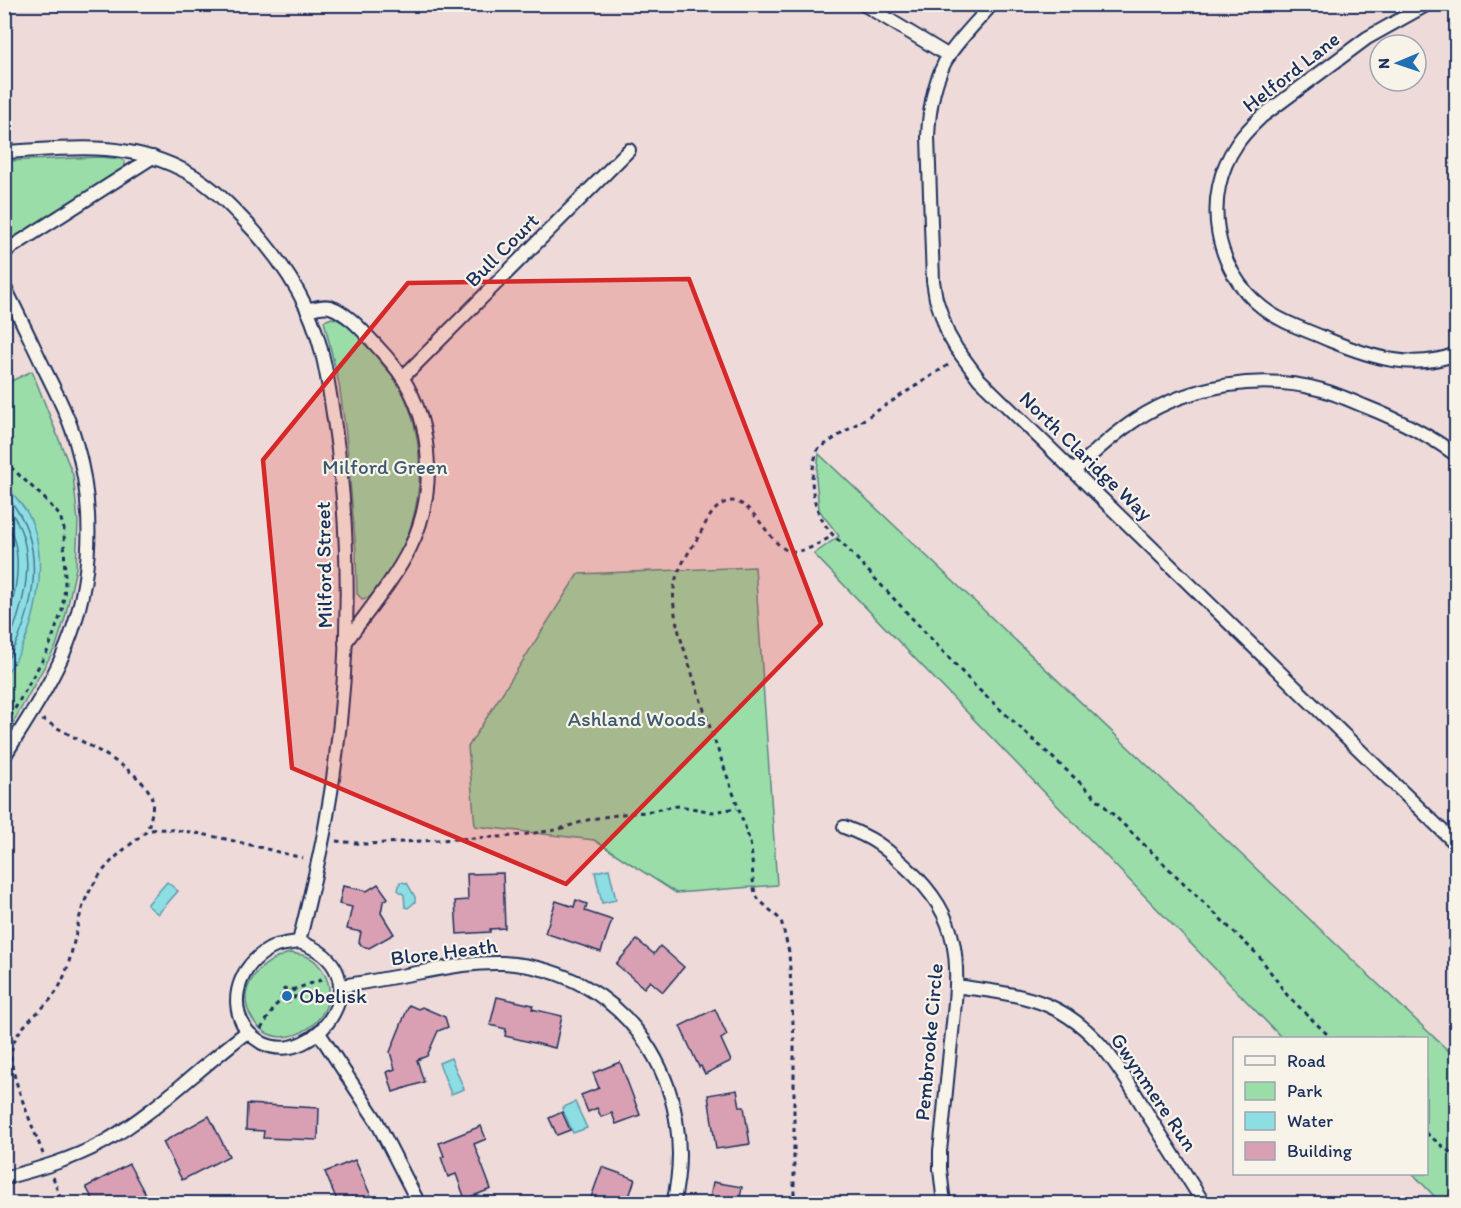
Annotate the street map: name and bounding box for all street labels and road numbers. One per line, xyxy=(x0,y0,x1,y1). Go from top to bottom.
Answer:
street label: Helford Lane xyxy=(1237,26,1344,117)
street label: Bull Court xyxy=(460,208,544,292)
street label: North Claridge Way xyxy=(1014,386,1158,526)
street label: Milford Street xyxy=(310,501,337,629)
street label: Blore Heath xyxy=(389,932,500,970)
street label: Pembrooke Circle xyxy=(909,962,948,1122)
street label: Gwynmere Run xyxy=(1106,1028,1203,1156)

